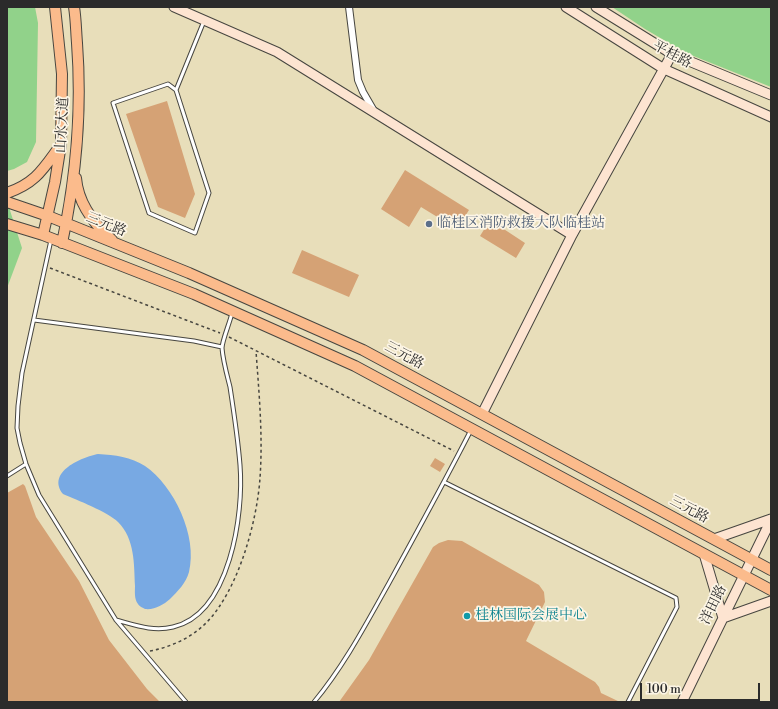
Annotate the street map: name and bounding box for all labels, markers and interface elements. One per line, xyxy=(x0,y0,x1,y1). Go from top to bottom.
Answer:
street label: 平桂路 xyxy=(650,38,694,72)
street label: 山水大道 xyxy=(53,97,73,153)
street label: 三元路 xyxy=(83,209,129,241)
place label: 临桂区消防救援大队临桂站 xyxy=(437,216,605,232)
marker: 临桂区消防救援大队临桂站 xyxy=(424,219,434,229)
street label: 三元路 xyxy=(382,339,426,373)
street label: 三元路 xyxy=(667,493,711,527)
street label: 洋田路 xyxy=(697,582,731,628)
place label: 桂林国际会展中心 xyxy=(475,608,587,624)
marker: 桂林国际会展中心 xyxy=(462,611,472,621)
scale bar xyxy=(642,675,762,701)
text: 100 m xyxy=(647,682,681,697)

